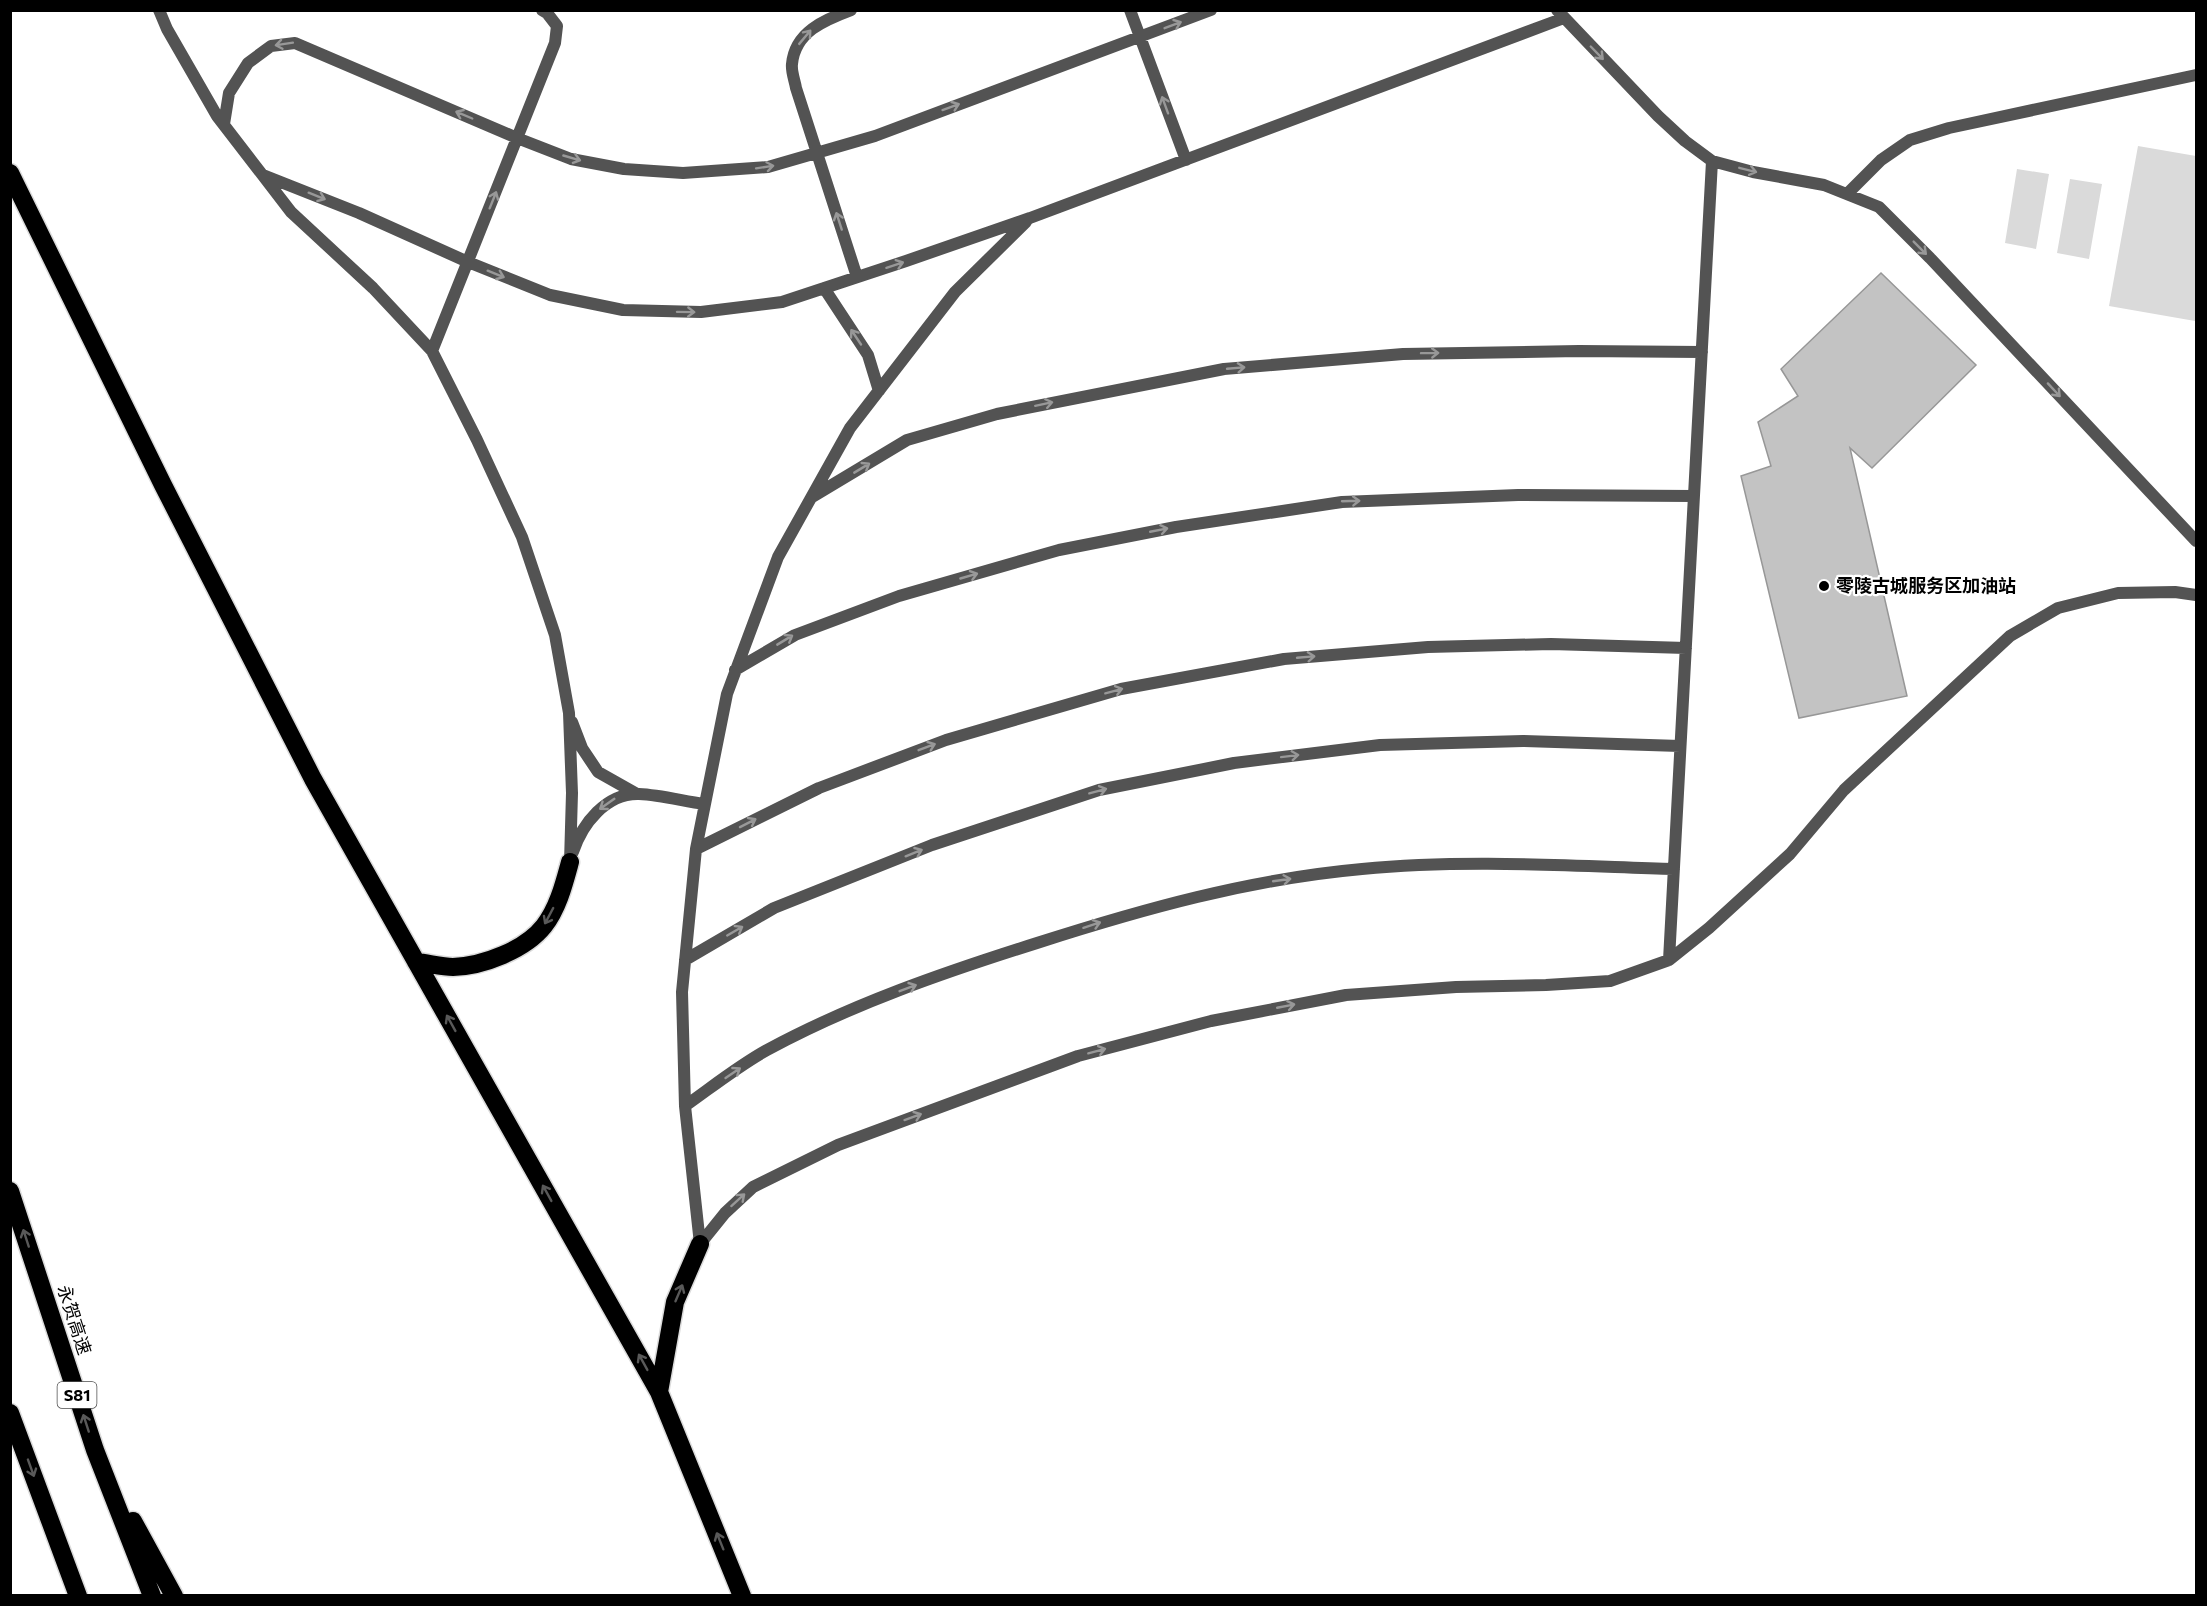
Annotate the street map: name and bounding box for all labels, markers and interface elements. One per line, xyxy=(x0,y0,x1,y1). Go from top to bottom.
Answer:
one-way arrow xyxy=(1163,18,1182,29)
one-way arrow xyxy=(798,29,811,45)
one-way arrow xyxy=(274,39,294,50)
one-way arrow xyxy=(1590,45,1604,60)
one-way arrow xyxy=(1159,96,1170,115)
one-way arrow xyxy=(941,101,960,112)
one-way arrow xyxy=(455,109,473,120)
one-way arrow xyxy=(562,153,581,164)
one-way arrow xyxy=(755,161,775,172)
one-way arrow xyxy=(1738,165,1757,177)
one-way arrow xyxy=(488,191,499,209)
one-way arrow xyxy=(308,192,326,203)
one-way arrow xyxy=(833,212,844,231)
one-way arrow xyxy=(1913,241,1928,256)
one-way arrow xyxy=(885,258,904,269)
one-way arrow xyxy=(487,269,505,280)
one-way arrow xyxy=(675,306,695,318)
one-way arrow xyxy=(850,329,863,346)
one-way arrow xyxy=(1420,348,1440,359)
one-way arrow xyxy=(1225,362,1245,373)
one-way arrow xyxy=(2047,382,2061,397)
one-way arrow xyxy=(1035,398,1054,410)
one-way arrow xyxy=(853,461,870,473)
one-way arrow xyxy=(1341,496,1361,507)
one-way arrow xyxy=(1148,524,1168,535)
one-way arrow xyxy=(959,570,978,581)
place label: 零陵古城服务区加油站 xyxy=(1836,574,2016,596)
marker: 零陵古城服务区加油站 xyxy=(1817,579,1831,593)
one-way arrow xyxy=(776,634,793,646)
one-way arrow xyxy=(1296,651,1316,662)
one-way arrow xyxy=(1104,685,1123,696)
one-way arrow xyxy=(918,740,936,751)
one-way arrow xyxy=(1280,751,1300,762)
one-way arrow xyxy=(1089,785,1108,796)
one-way arrow xyxy=(600,798,616,811)
one-way arrow xyxy=(739,817,757,828)
one-way arrow xyxy=(904,847,922,858)
one-way arrow xyxy=(1272,875,1291,886)
one-way arrow xyxy=(543,907,554,925)
one-way arrow xyxy=(1082,919,1101,930)
one-way arrow xyxy=(726,925,743,937)
one-way arrow xyxy=(898,981,917,992)
one-way arrow xyxy=(1276,1000,1296,1011)
one-way arrow xyxy=(445,1015,457,1032)
one-way arrow xyxy=(1087,1045,1106,1056)
one-way arrow xyxy=(724,1067,741,1079)
one-way arrow xyxy=(903,1111,922,1122)
one-way arrow xyxy=(541,1185,553,1202)
one-way arrow xyxy=(731,1193,746,1207)
one-way arrow xyxy=(19,1229,30,1248)
street label: 永贺高速 xyxy=(53,1282,97,1357)
one-way arrow xyxy=(673,1285,685,1303)
one-way arrow xyxy=(636,1354,648,1371)
road number: S81 xyxy=(58,1382,97,1408)
one-way arrow xyxy=(80,1414,91,1433)
one-way arrow xyxy=(26,1459,37,1477)
one-way arrow xyxy=(714,1533,725,1551)

